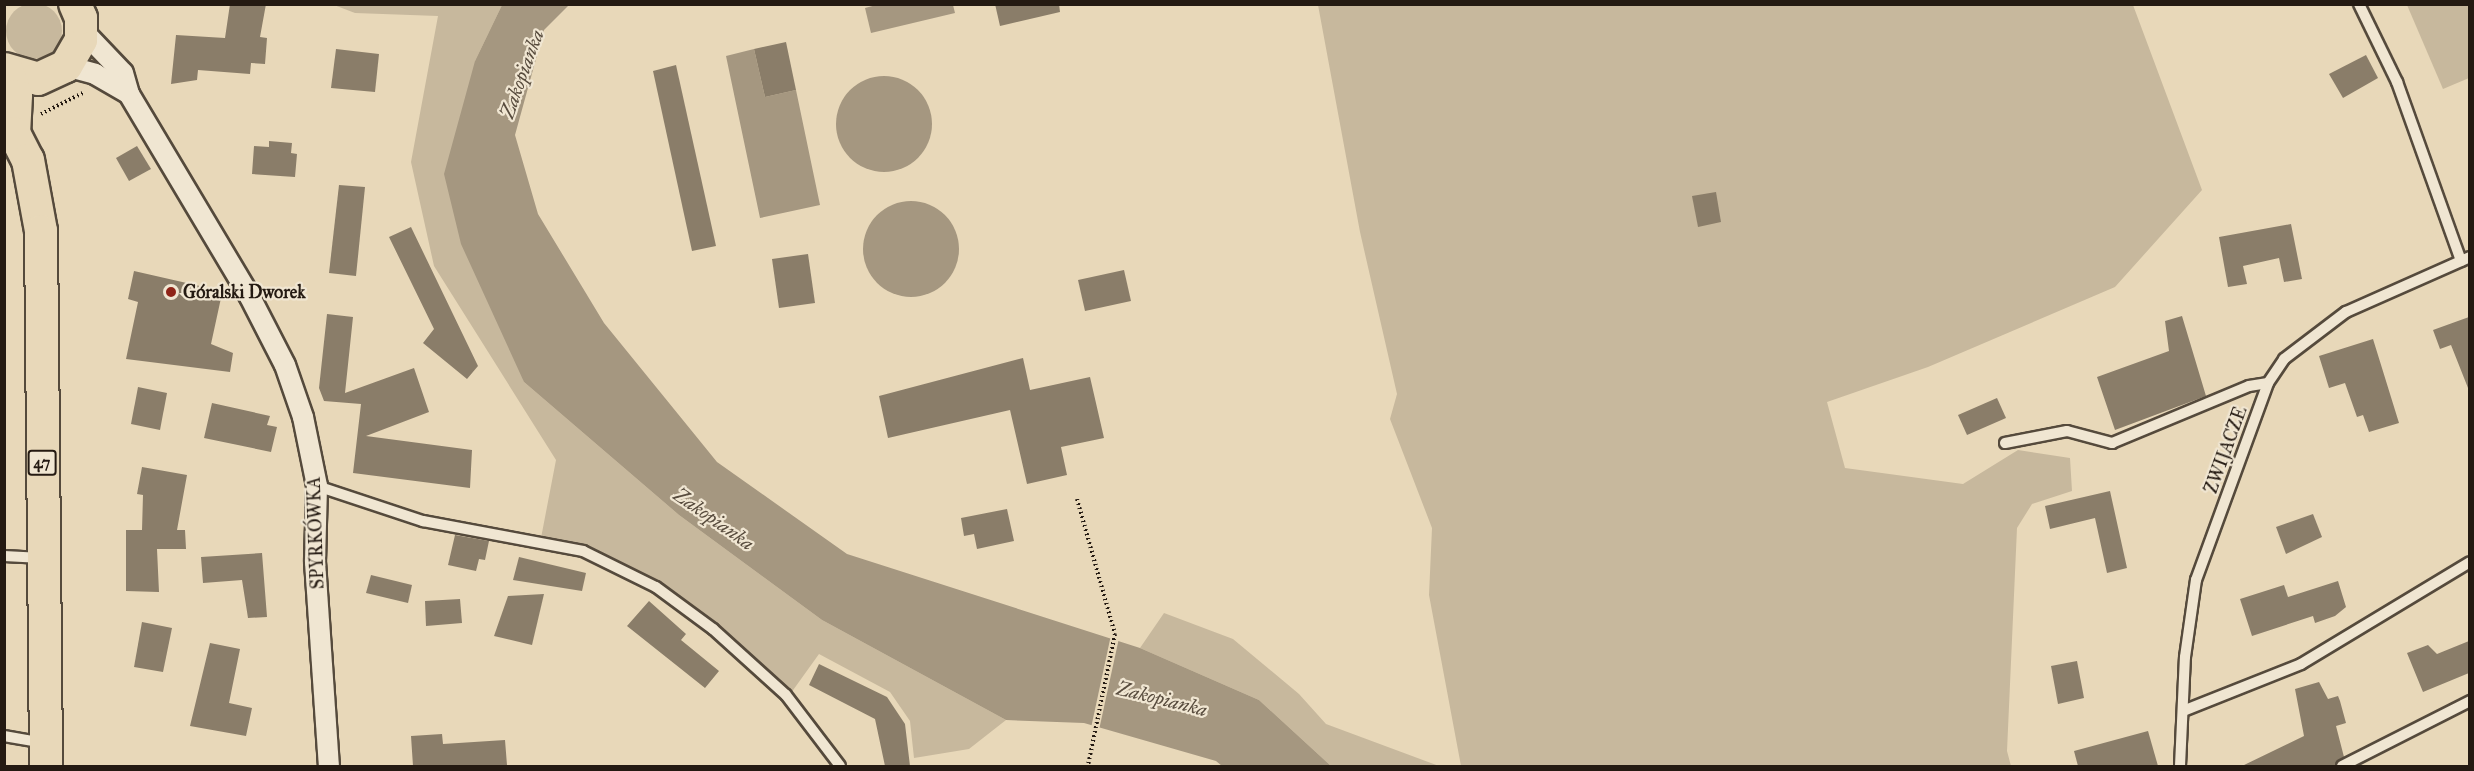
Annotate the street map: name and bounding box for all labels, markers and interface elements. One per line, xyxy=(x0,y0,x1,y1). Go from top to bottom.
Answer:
water label: Zakopianka xyxy=(495,26,549,122)
place label: Góralski Dworek xyxy=(183,281,306,303)
marker: Góralski Dworek xyxy=(164,285,178,299)
street label: ZWIJACZE xyxy=(2200,403,2252,497)
road number: 47 xyxy=(27,450,57,476)
street label: SPYRKÓWKA xyxy=(303,476,329,590)
water label: Zakopianka xyxy=(669,483,759,555)
water label: Zakopianka xyxy=(1114,676,1210,722)

